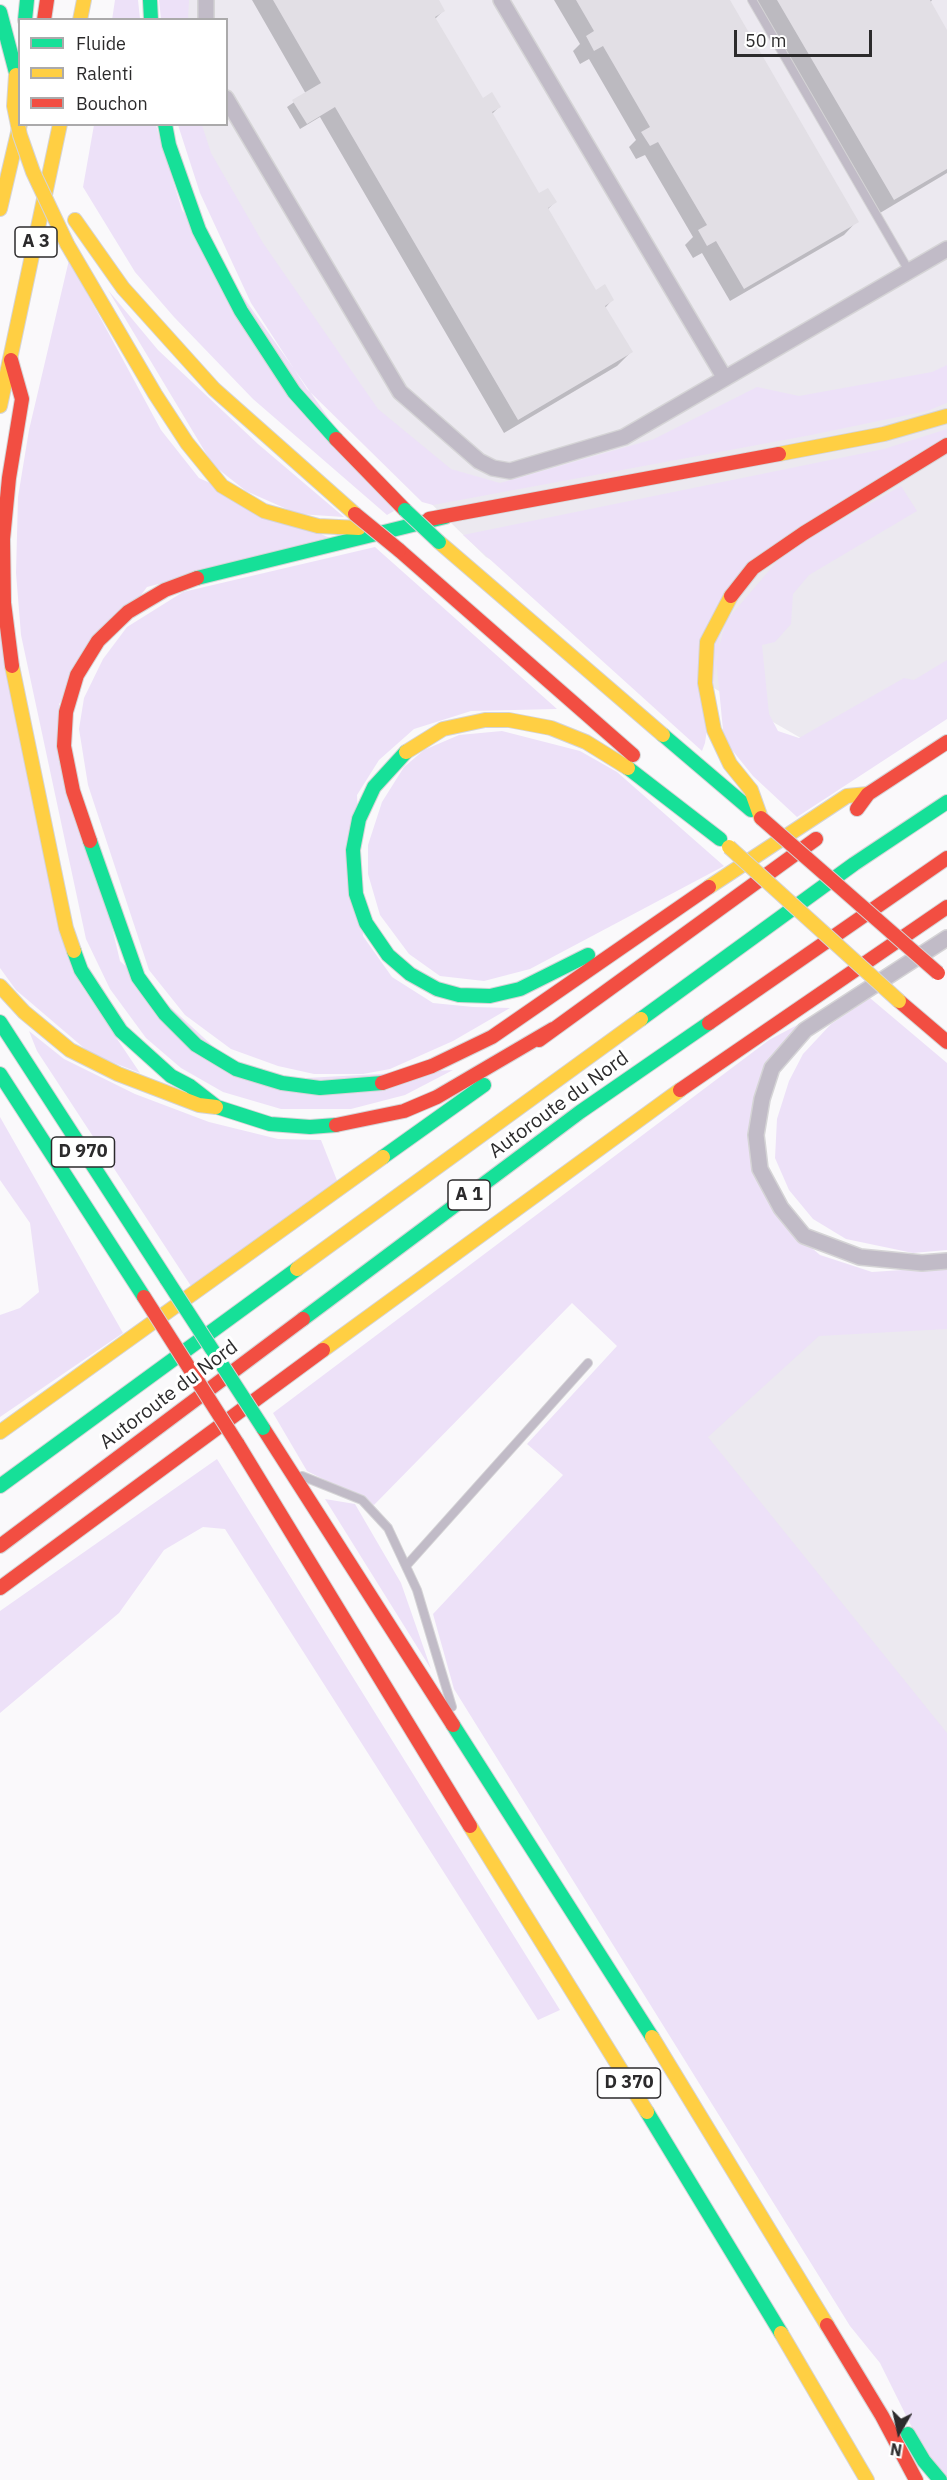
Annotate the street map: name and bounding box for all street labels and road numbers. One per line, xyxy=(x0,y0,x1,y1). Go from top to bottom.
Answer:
road number: A 3 xyxy=(15,227,57,257)
street label: Autoroute du Nord xyxy=(485,1046,633,1164)
road number: D 970 xyxy=(52,1137,115,1167)
road number: A 1 xyxy=(448,1180,490,1210)
street label: Autoroute du Nord xyxy=(95,1335,243,1455)
road number: D 370 xyxy=(598,2068,660,2098)

